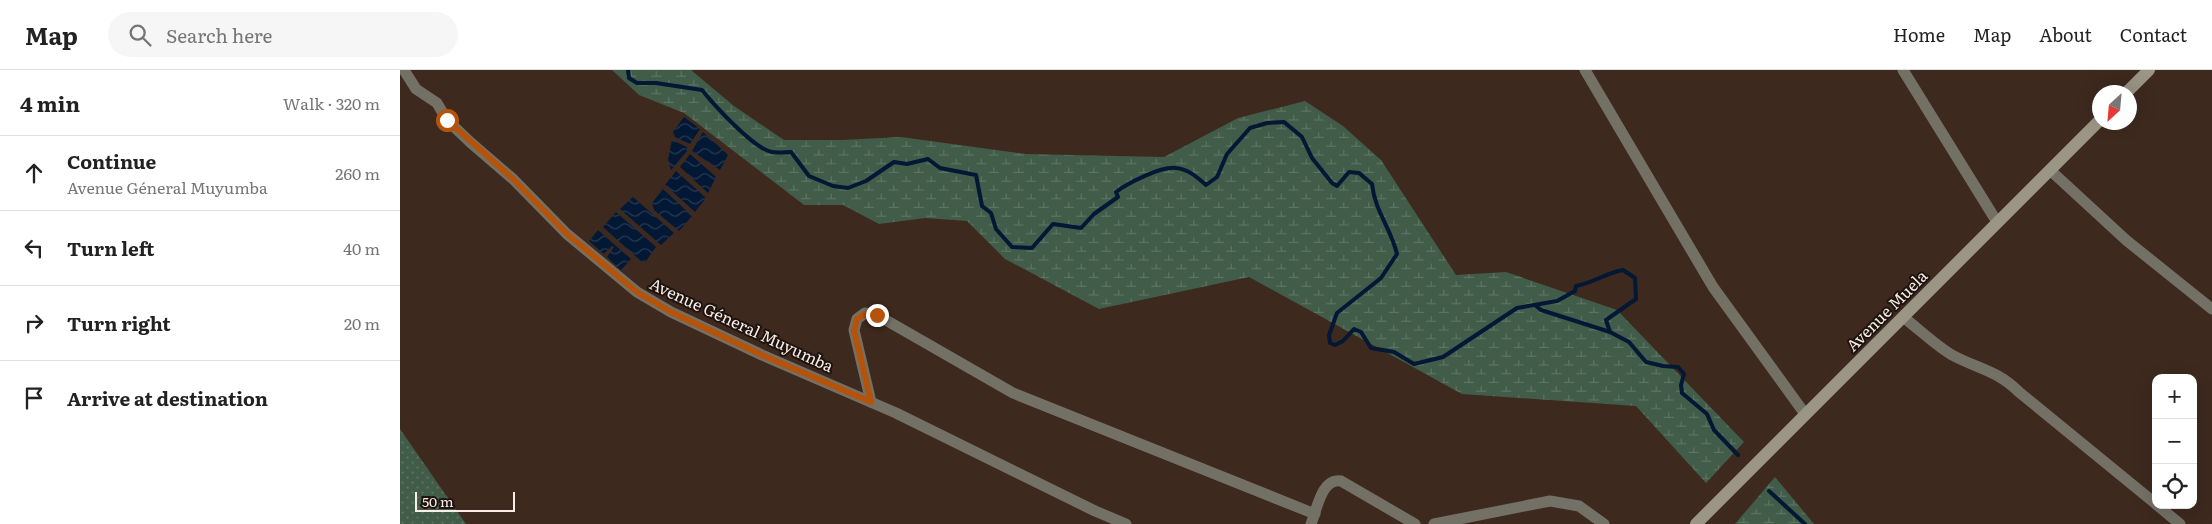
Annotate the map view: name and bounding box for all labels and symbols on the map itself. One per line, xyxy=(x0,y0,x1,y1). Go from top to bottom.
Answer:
north arrow xyxy=(2092,85,2137,130)
route start xyxy=(436,109,459,132)
street label: Avenue Muela xyxy=(1840,263,1933,356)
street label: Avenue Géneral Muyumba xyxy=(646,271,838,377)
route end xyxy=(866,304,889,327)
scale bar xyxy=(415,489,515,512)

